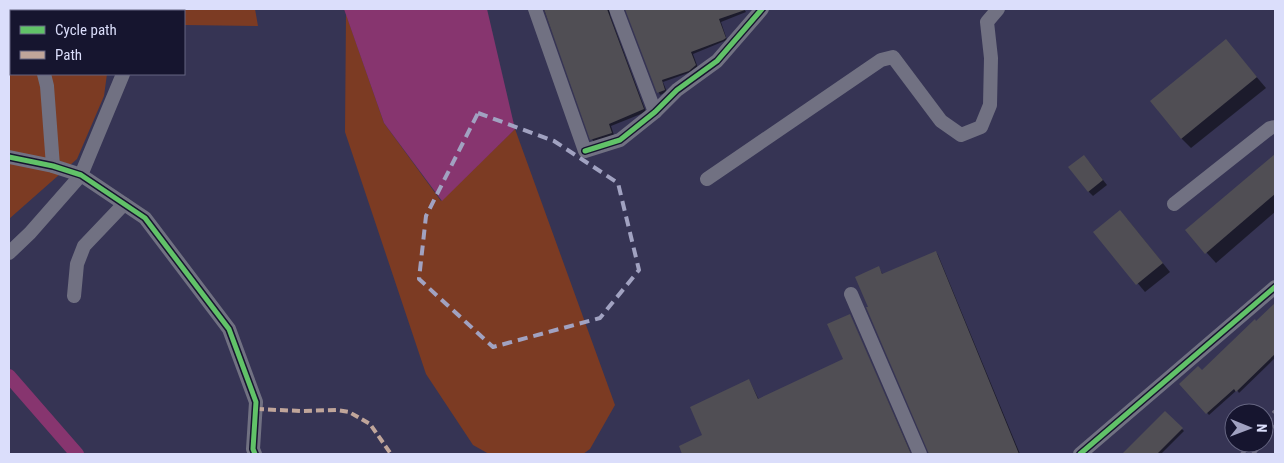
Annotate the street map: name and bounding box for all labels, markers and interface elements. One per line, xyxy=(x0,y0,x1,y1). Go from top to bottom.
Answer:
legend xyxy=(10,10,185,75)
text: Cycle path xyxy=(55,21,117,39)
text: Path xyxy=(55,46,82,64)
north arrow xyxy=(1224,403,1274,453)
text: N xyxy=(1254,424,1270,433)

